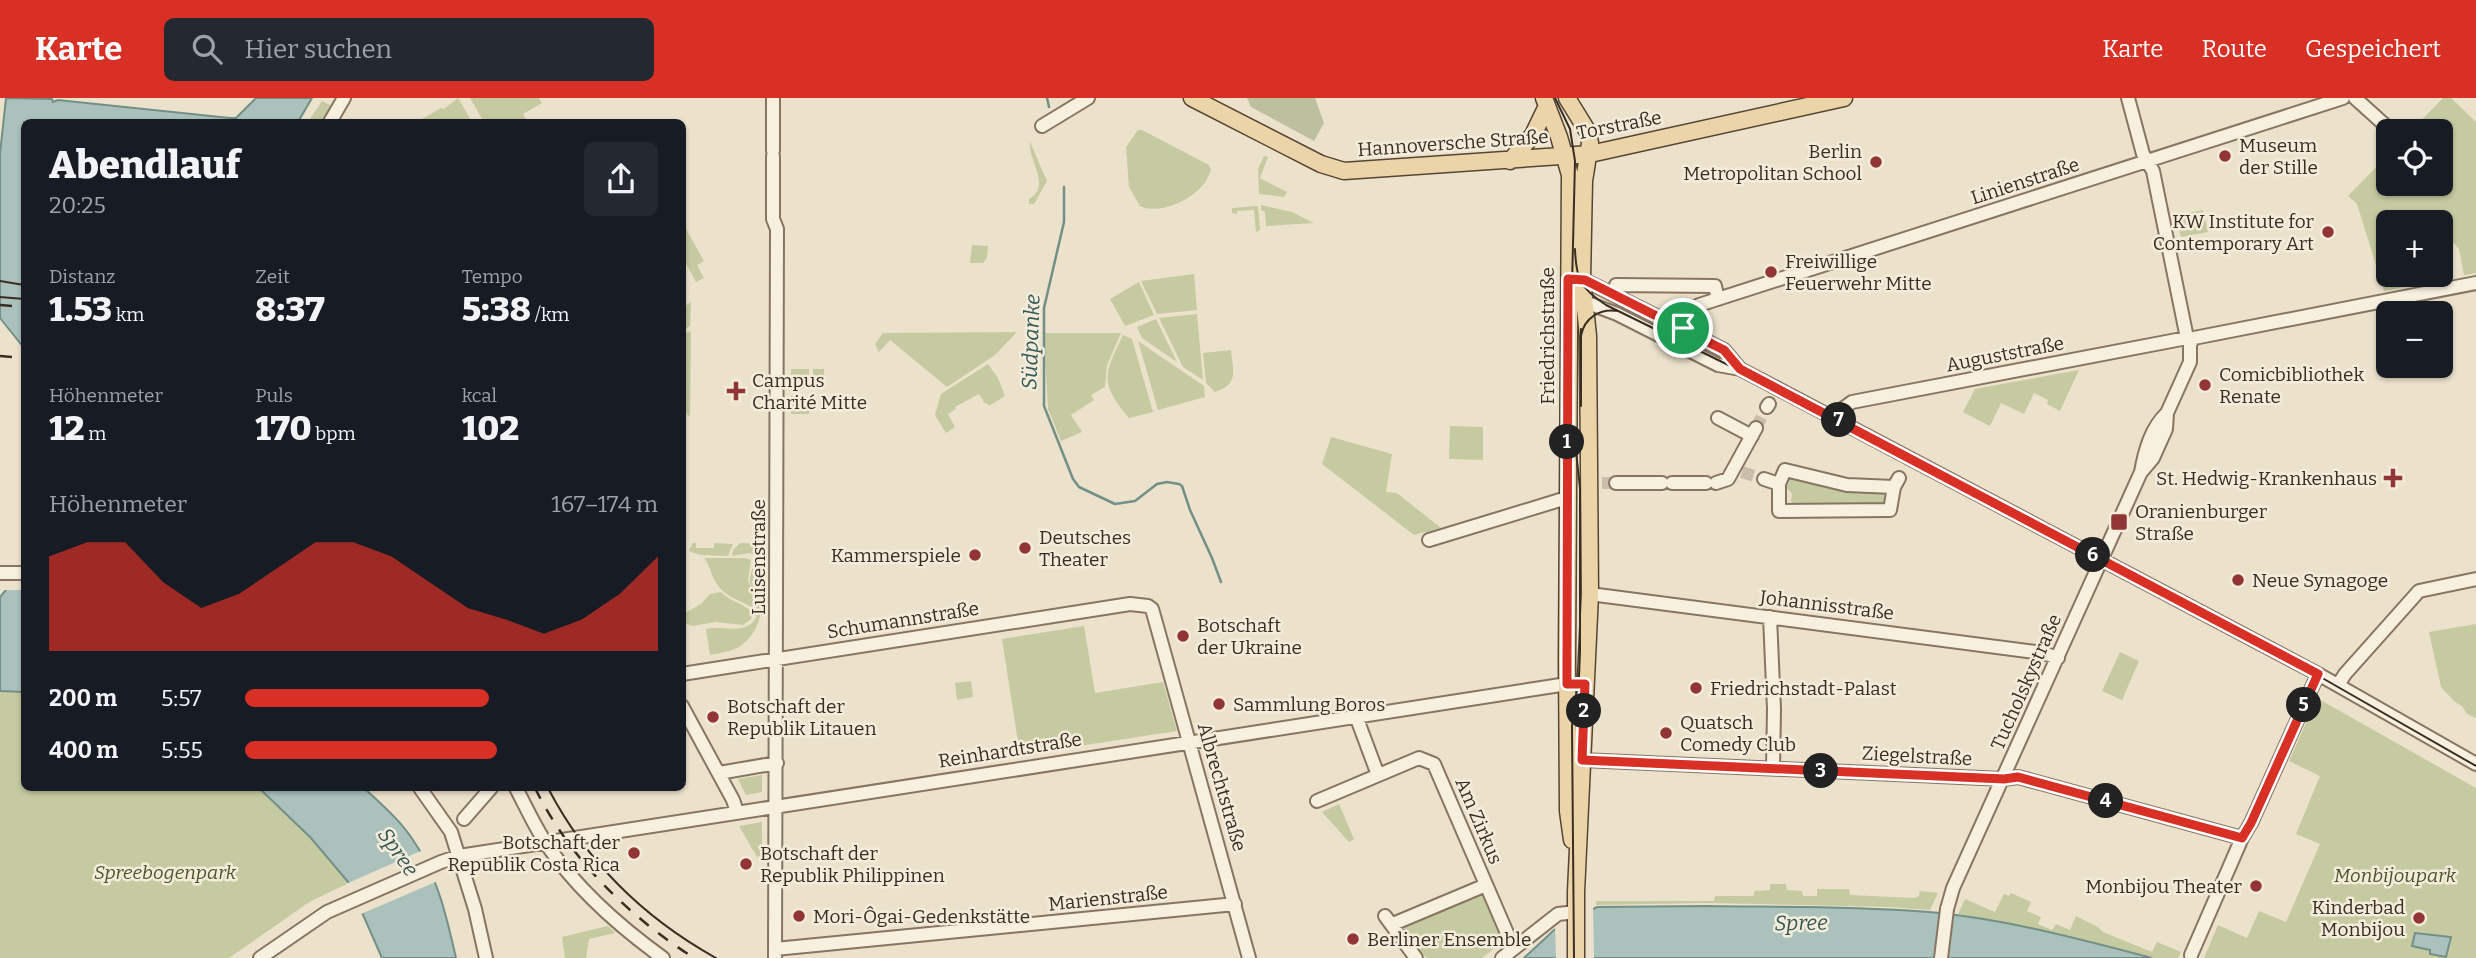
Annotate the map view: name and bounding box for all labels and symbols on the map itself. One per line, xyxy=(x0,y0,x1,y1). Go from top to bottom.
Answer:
street label: Torstraße xyxy=(1575,106,1663,144)
street label: Hannoversche Straße xyxy=(1357,125,1549,161)
place label: Museum der Stille xyxy=(2239,134,2318,179)
place label: Berlin Metropolitan School xyxy=(1683,140,1862,185)
marker: Museum der Stille xyxy=(2217,148,2233,164)
street label: Linienstraße xyxy=(1968,153,2082,209)
marker: Berlin Metropolitan School xyxy=(1868,154,1884,170)
place label: KW Institute for Contemporary Art xyxy=(2153,210,2315,255)
marker: KW Institute for Contemporary Art xyxy=(2320,224,2336,240)
place label: Freiwillige Feuerwehr Mitte xyxy=(1785,250,1932,295)
marker: Freiwillige Feuerwehr Mitte xyxy=(1763,264,1779,280)
street label: Friedrichstraße xyxy=(1536,267,1559,405)
water label: Südpanke xyxy=(1016,293,1046,390)
pin xyxy=(1653,298,1713,358)
street label: Auguststraße xyxy=(1944,331,2066,377)
place label: Comicbibliothek Renate xyxy=(2219,363,2364,408)
place label: Campus Charité Mitte xyxy=(752,369,867,414)
marker: Comicbibliothek Renate xyxy=(2197,377,2213,393)
marker: Campus Charité Mitte xyxy=(726,381,746,401)
pin: 7 xyxy=(1822,402,1856,438)
pin: 1 xyxy=(1550,424,1584,460)
place label: St. Hedwig-Krankenhaus xyxy=(2156,467,2377,490)
marker: St. Hedwig-Krankenhaus xyxy=(2383,468,2403,488)
street label: Luisenstraße xyxy=(747,499,770,615)
place label: Oranienburger Straße xyxy=(2135,500,2268,545)
marker: Oranienburger Straße xyxy=(2109,512,2129,532)
place label: Deutsches Theater xyxy=(1039,526,1131,571)
pin: 6 xyxy=(2076,538,2110,573)
marker: Deutsches Theater xyxy=(1017,540,1033,556)
place label: Kammerspiele xyxy=(831,544,961,567)
marker: Kammerspiele xyxy=(967,547,983,563)
place label: Neue Synagoge xyxy=(2252,569,2388,592)
marker: Neue Synagoge xyxy=(2230,572,2246,588)
street label: Johannisstraße xyxy=(1758,585,1895,625)
street label: Schumannstraße xyxy=(825,597,981,643)
street label: Tucholskystraße xyxy=(1986,611,2066,753)
place label: Botschaft der Ukraine xyxy=(1197,614,1302,659)
marker: Botschaft der Ukraine xyxy=(1175,628,1191,644)
place label: Friedrichstadt-Palast xyxy=(1710,677,1897,700)
marker: Friedrichstadt-Palast xyxy=(1688,680,1704,696)
pin: 5 xyxy=(2286,688,2322,722)
place label: Sammlung Boros xyxy=(1233,693,1385,716)
pin: 2 xyxy=(1566,694,1602,728)
place label: Botschaft der Republik Litauen xyxy=(727,695,876,740)
marker: Sammlung Boros xyxy=(1211,696,1227,712)
marker: Botschaft der Republik Litauen xyxy=(705,709,721,725)
place label: Quatsch Comedy Club xyxy=(1680,711,1796,756)
street label: Albrechtstraße xyxy=(1193,720,1251,854)
marker: Quatsch Comedy Club xyxy=(1658,725,1674,741)
street label: Reinhardtstraße xyxy=(937,727,1083,773)
street label: Ziegelstraße xyxy=(1861,742,1973,770)
pin: 3 xyxy=(1804,754,1839,788)
street label: Am Zirkus xyxy=(1451,774,1507,868)
pin: 4 xyxy=(2088,784,2124,818)
water label: Spree xyxy=(372,823,424,882)
place label: Botschaft der Republik Costa Rica xyxy=(447,831,621,876)
place label: Botschaft der Republik Philippinen xyxy=(760,842,945,887)
marker: Botschaft der Republik Costa Rica xyxy=(626,845,642,861)
marker: Botschaft der Republik Philippinen xyxy=(738,856,754,872)
park label: Spreebogenpark xyxy=(94,861,237,884)
park label: Monbijoupark xyxy=(2334,864,2457,887)
place label: Monbijou Theater xyxy=(2085,875,2243,898)
marker: Monbijou Theater xyxy=(2248,878,2264,894)
street label: Marienstraße xyxy=(1047,880,1169,916)
place label: Kinderbad Monbijou xyxy=(2312,896,2405,941)
place label: Mori-Ôgai-Gedenkstätte xyxy=(813,905,1030,928)
marker: Mori-Ôgai-Gedenkstätte xyxy=(791,908,807,924)
water label: Spree xyxy=(1774,910,1828,936)
marker: Kinderbad Monbijou xyxy=(2411,910,2427,926)
place label: Berliner Ensemble xyxy=(1367,928,1531,951)
marker: Berliner Ensemble xyxy=(1345,931,1361,947)

